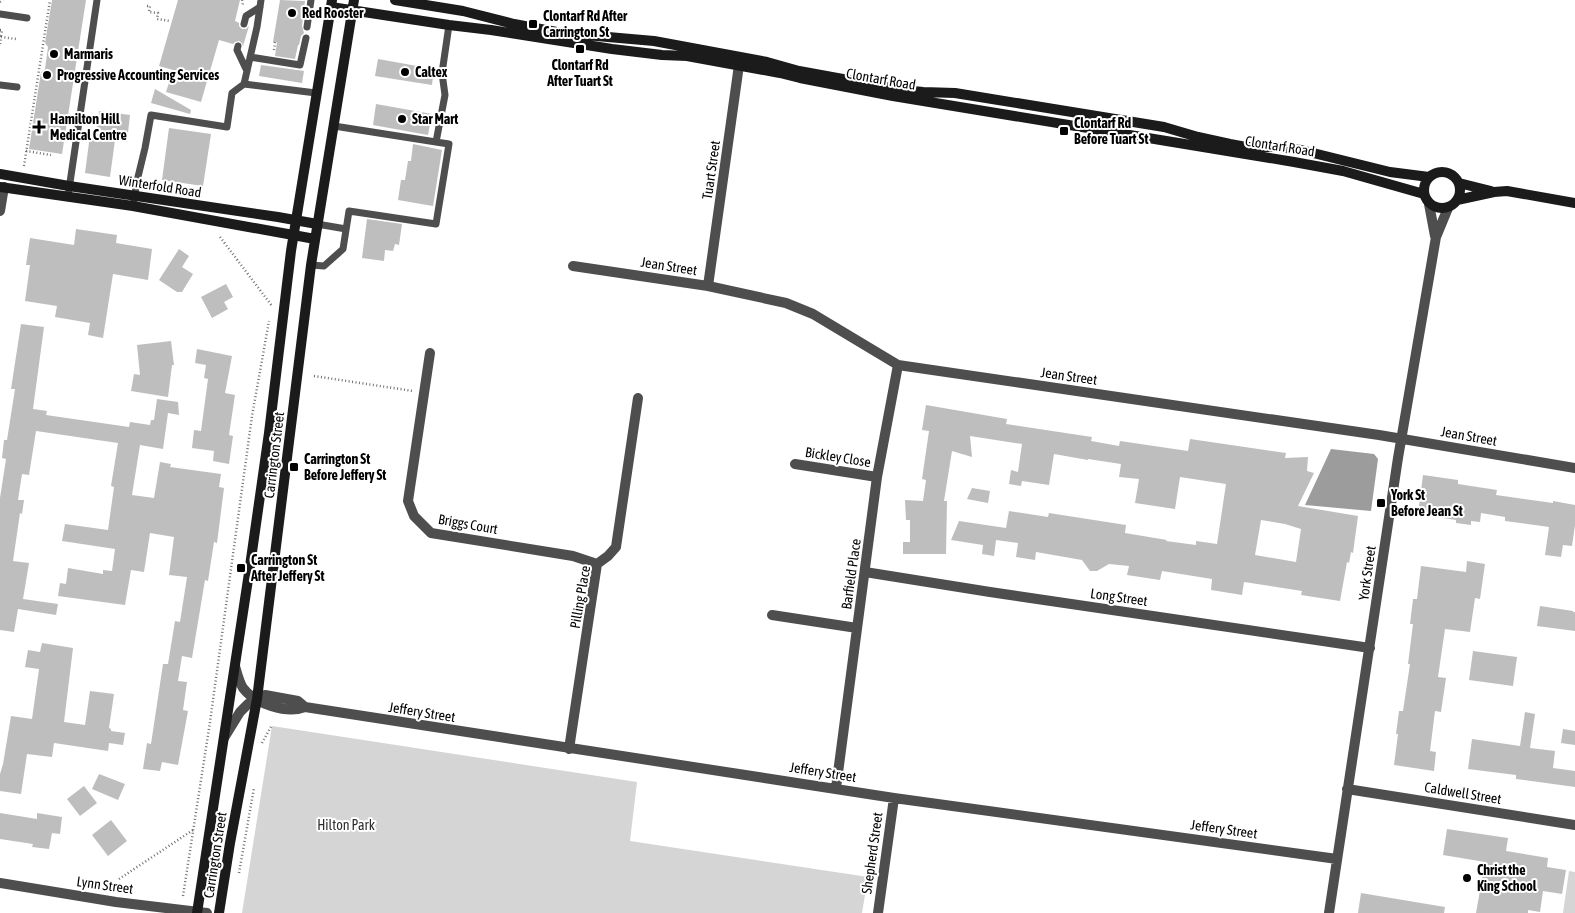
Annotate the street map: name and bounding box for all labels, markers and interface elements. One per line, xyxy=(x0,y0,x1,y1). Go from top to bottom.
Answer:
place label: Red Rooster xyxy=(302,5,364,21)
marker: Red Rooster xyxy=(286,7,298,19)
place label: Clontarf Rd After Carrington St xyxy=(543,8,628,40)
marker: Clontarf Rd After Carrington St xyxy=(527,18,539,30)
marker: Clontarf Rd After Tuart St xyxy=(574,43,586,55)
place label: Marmaris xyxy=(64,46,113,62)
marker: Marmaris xyxy=(48,48,60,60)
place label: Clontarf Rd After Tuart St xyxy=(546,57,613,89)
place label: Caltex xyxy=(415,64,448,80)
street label: Clontarf Road xyxy=(845,65,917,93)
marker: Caltex xyxy=(399,66,411,78)
place label: Progressive Accounting Services xyxy=(57,67,219,83)
marker: Progressive Accounting Services xyxy=(41,69,53,81)
place label: Hamilton Hill Medical Centre xyxy=(50,111,127,143)
place label: Star Mart xyxy=(412,111,458,127)
marker: Star Mart xyxy=(396,113,408,125)
place label: Clontarf Rd Before Tuart St xyxy=(1074,115,1148,147)
marker: Hamilton Hill Medical Centre xyxy=(32,120,46,134)
marker: Clontarf Rd Before Tuart St xyxy=(1058,125,1070,137)
street label: Clontarf Road xyxy=(1244,133,1316,159)
street label: Tuart Street xyxy=(699,139,723,201)
street label: Winterfold Road xyxy=(117,172,203,200)
street label: Jean Street xyxy=(640,254,698,278)
street label: Jean Street xyxy=(1040,364,1098,388)
street label: Carrington Street xyxy=(261,411,287,499)
street label: Jean Street xyxy=(1440,423,1498,449)
street label: Bickley Close xyxy=(804,444,872,470)
place label: Carrington St Before Jeffery St xyxy=(304,451,386,483)
marker: Carrington St Before Jeffery St xyxy=(288,461,300,473)
place label: York St Before Jean St xyxy=(1390,487,1463,519)
marker: York St Before Jean St xyxy=(1375,497,1387,509)
street label: Briggs Court xyxy=(437,511,499,537)
street label: Barfield Place xyxy=(838,538,864,610)
street label: York Street xyxy=(1355,545,1379,601)
place label: Carrington St After Jeffery St xyxy=(250,552,325,584)
marker: Carrington St After Jeffery St xyxy=(235,562,247,574)
street label: Pilling Place xyxy=(567,564,593,630)
street label: Long Street xyxy=(1089,585,1149,609)
street label: Jeffery Street xyxy=(388,699,456,725)
street label: Jeffery Street xyxy=(789,759,857,785)
street label: Caldwell Street xyxy=(1423,779,1503,807)
street label: Carrington Street xyxy=(200,811,230,899)
street label: Shepherd Street xyxy=(858,811,886,895)
street label: Jeffery Street xyxy=(1190,816,1258,842)
park label: Hilton Park xyxy=(317,817,375,833)
place label: Christ the King School xyxy=(1477,862,1537,894)
marker: Christ the King School xyxy=(1461,872,1473,884)
street label: Lynn Street xyxy=(76,873,134,897)

